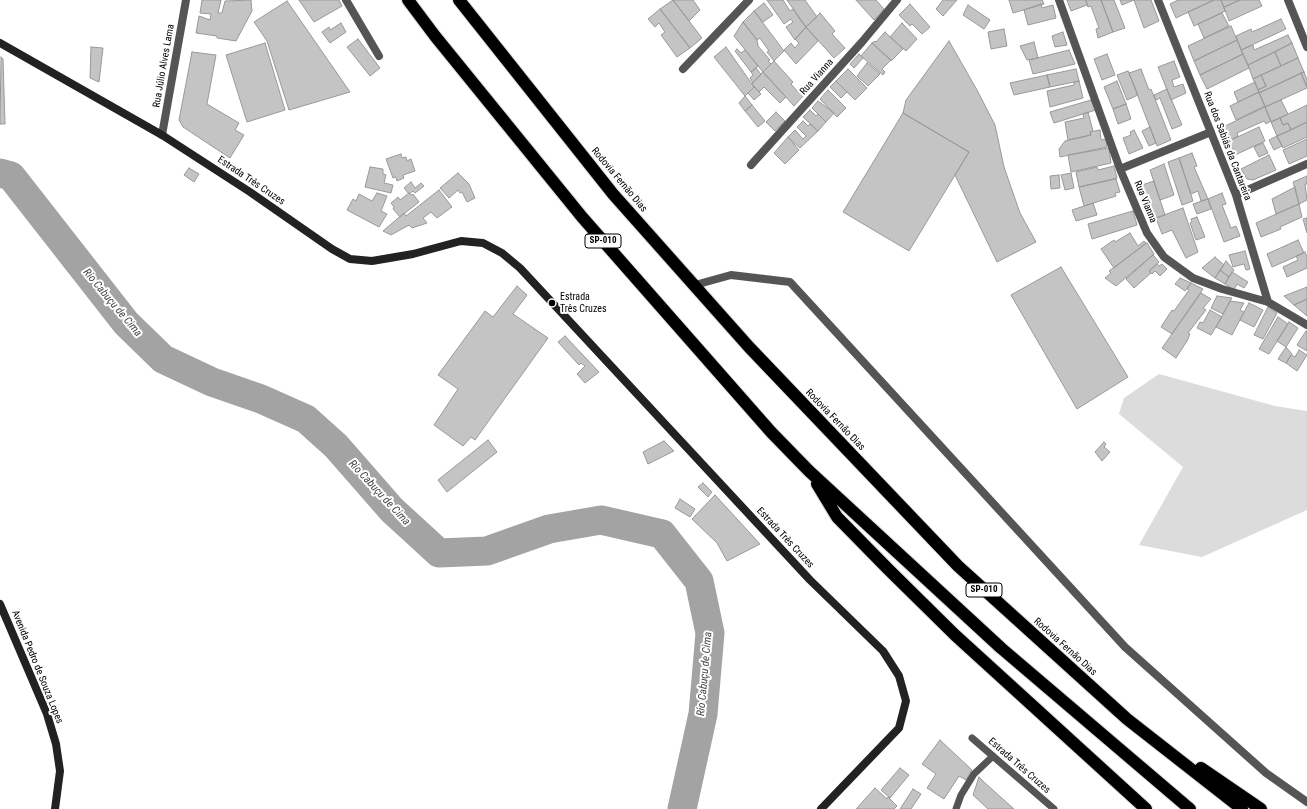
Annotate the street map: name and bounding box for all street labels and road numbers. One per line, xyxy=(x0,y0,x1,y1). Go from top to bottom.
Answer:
street label: Rua Júlio Alves Lama xyxy=(151,23,177,109)
street label: Rua Vianna xyxy=(798,56,836,98)
street label: Rua dos Sabiás da Cantareira xyxy=(1201,90,1253,202)
street label: Rodovia Fernão Dias xyxy=(588,145,650,215)
street label: Estrada Três Cruzes xyxy=(215,154,287,208)
street label: Rua Vianna xyxy=(1131,179,1159,225)
road number: SP-010 xyxy=(585,234,621,248)
street label: Rodovia Fernão Dias xyxy=(803,387,867,453)
street label: Estrada Três Cruzes xyxy=(754,505,816,571)
road number: SP-010 xyxy=(966,583,1002,597)
street label: Avenida Pedro de Souza Lopes xyxy=(9,608,65,726)
street label: Rodovia Fernão Dias xyxy=(1031,616,1099,678)
street label: Estrada Três Cruzes xyxy=(985,736,1053,796)

